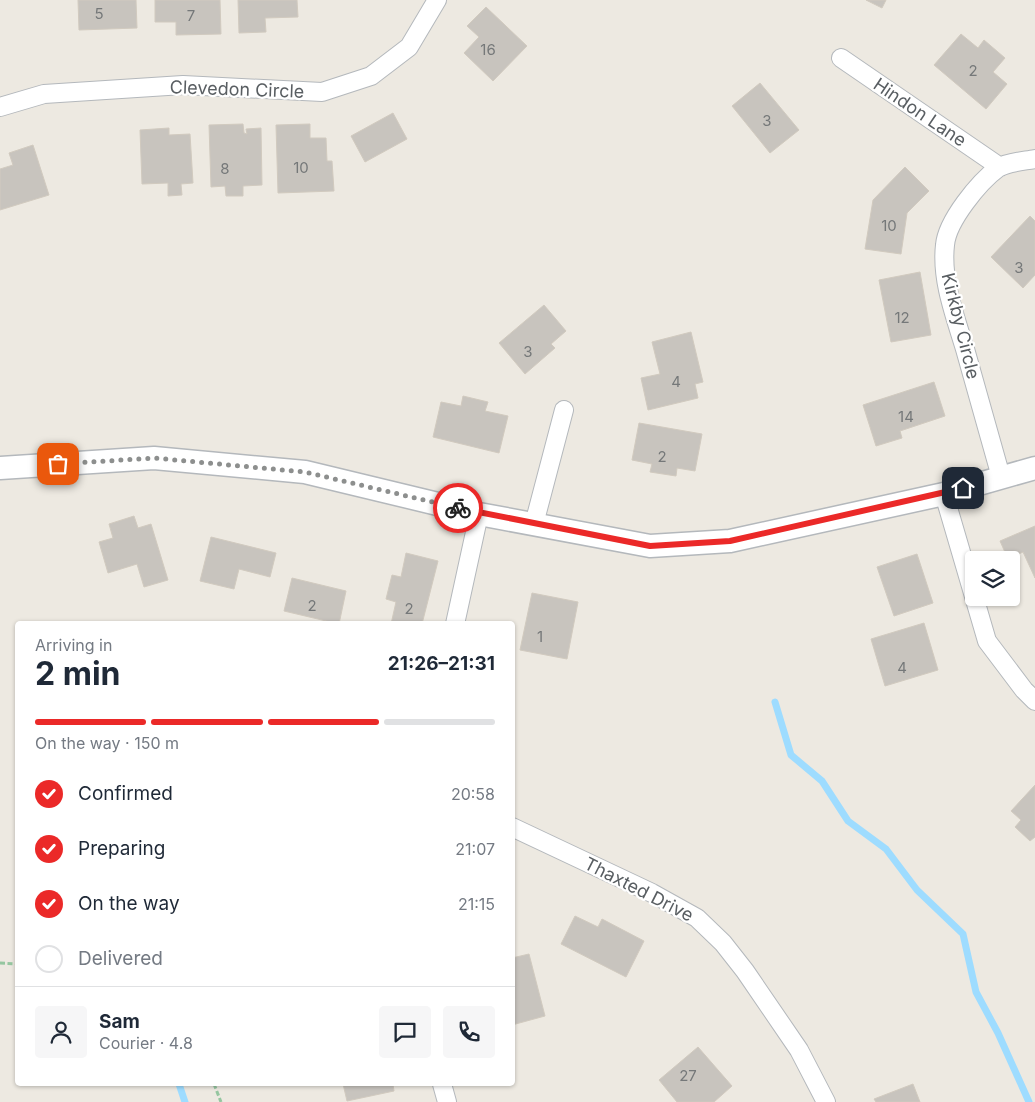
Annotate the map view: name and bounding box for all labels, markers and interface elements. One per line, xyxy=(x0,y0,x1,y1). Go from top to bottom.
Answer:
house number: 5 xyxy=(94,4,104,23)
house number: 7 xyxy=(187,6,195,25)
house number: 16 xyxy=(480,40,496,59)
house number: 2 xyxy=(968,61,978,80)
street label: Hindon Lane xyxy=(870,73,970,151)
street label: Clevedon Circle xyxy=(169,76,305,102)
house number: 3 xyxy=(762,111,772,130)
house number: 10 xyxy=(293,158,309,177)
house number: 8 xyxy=(220,159,230,178)
house number: 10 xyxy=(881,216,897,235)
house number: 3 xyxy=(1014,258,1024,277)
street label: Kirkby Circle xyxy=(938,271,984,381)
house number: 12 xyxy=(894,308,910,327)
house number: 3 xyxy=(523,342,533,361)
house number: 4 xyxy=(671,372,681,391)
house number: 14 xyxy=(898,407,914,426)
pin xyxy=(37,443,79,485)
house number: 2 xyxy=(657,447,667,466)
icon: bag xyxy=(44,450,72,478)
pin xyxy=(942,467,984,509)
icon: home xyxy=(949,474,977,502)
courier xyxy=(433,483,483,533)
icon: bike xyxy=(444,494,472,522)
map controls xyxy=(965,551,1020,606)
button: layers xyxy=(965,551,1020,606)
house number: 2 xyxy=(307,596,317,615)
house number: 2 xyxy=(404,599,414,618)
house number: 1 xyxy=(537,627,543,646)
text: Arriving in xyxy=(35,635,112,655)
text: 21:26–21:31 xyxy=(388,652,495,675)
text: 2 min xyxy=(35,654,121,693)
house number: 4 xyxy=(897,658,907,677)
text: On the way · 150 m xyxy=(35,733,179,753)
icon: check xyxy=(35,780,63,808)
text: Confirmed xyxy=(78,782,173,805)
text: 20:58 xyxy=(451,784,495,804)
icon: check xyxy=(35,835,63,863)
text: Preparing xyxy=(78,837,165,860)
text: 21:07 xyxy=(455,839,495,859)
street label: Thaxted Drive xyxy=(581,853,697,925)
icon: check xyxy=(35,890,63,918)
text: On the way xyxy=(78,892,180,915)
text: 21:15 xyxy=(458,894,495,914)
text: Delivered xyxy=(78,947,163,970)
button: person xyxy=(35,1006,87,1058)
button: chat xyxy=(379,1006,431,1058)
button: phone xyxy=(443,1006,495,1058)
text: Sam xyxy=(99,1010,140,1033)
text: Courier · 4.8 xyxy=(99,1033,193,1053)
house number: 27 xyxy=(679,1066,697,1085)

